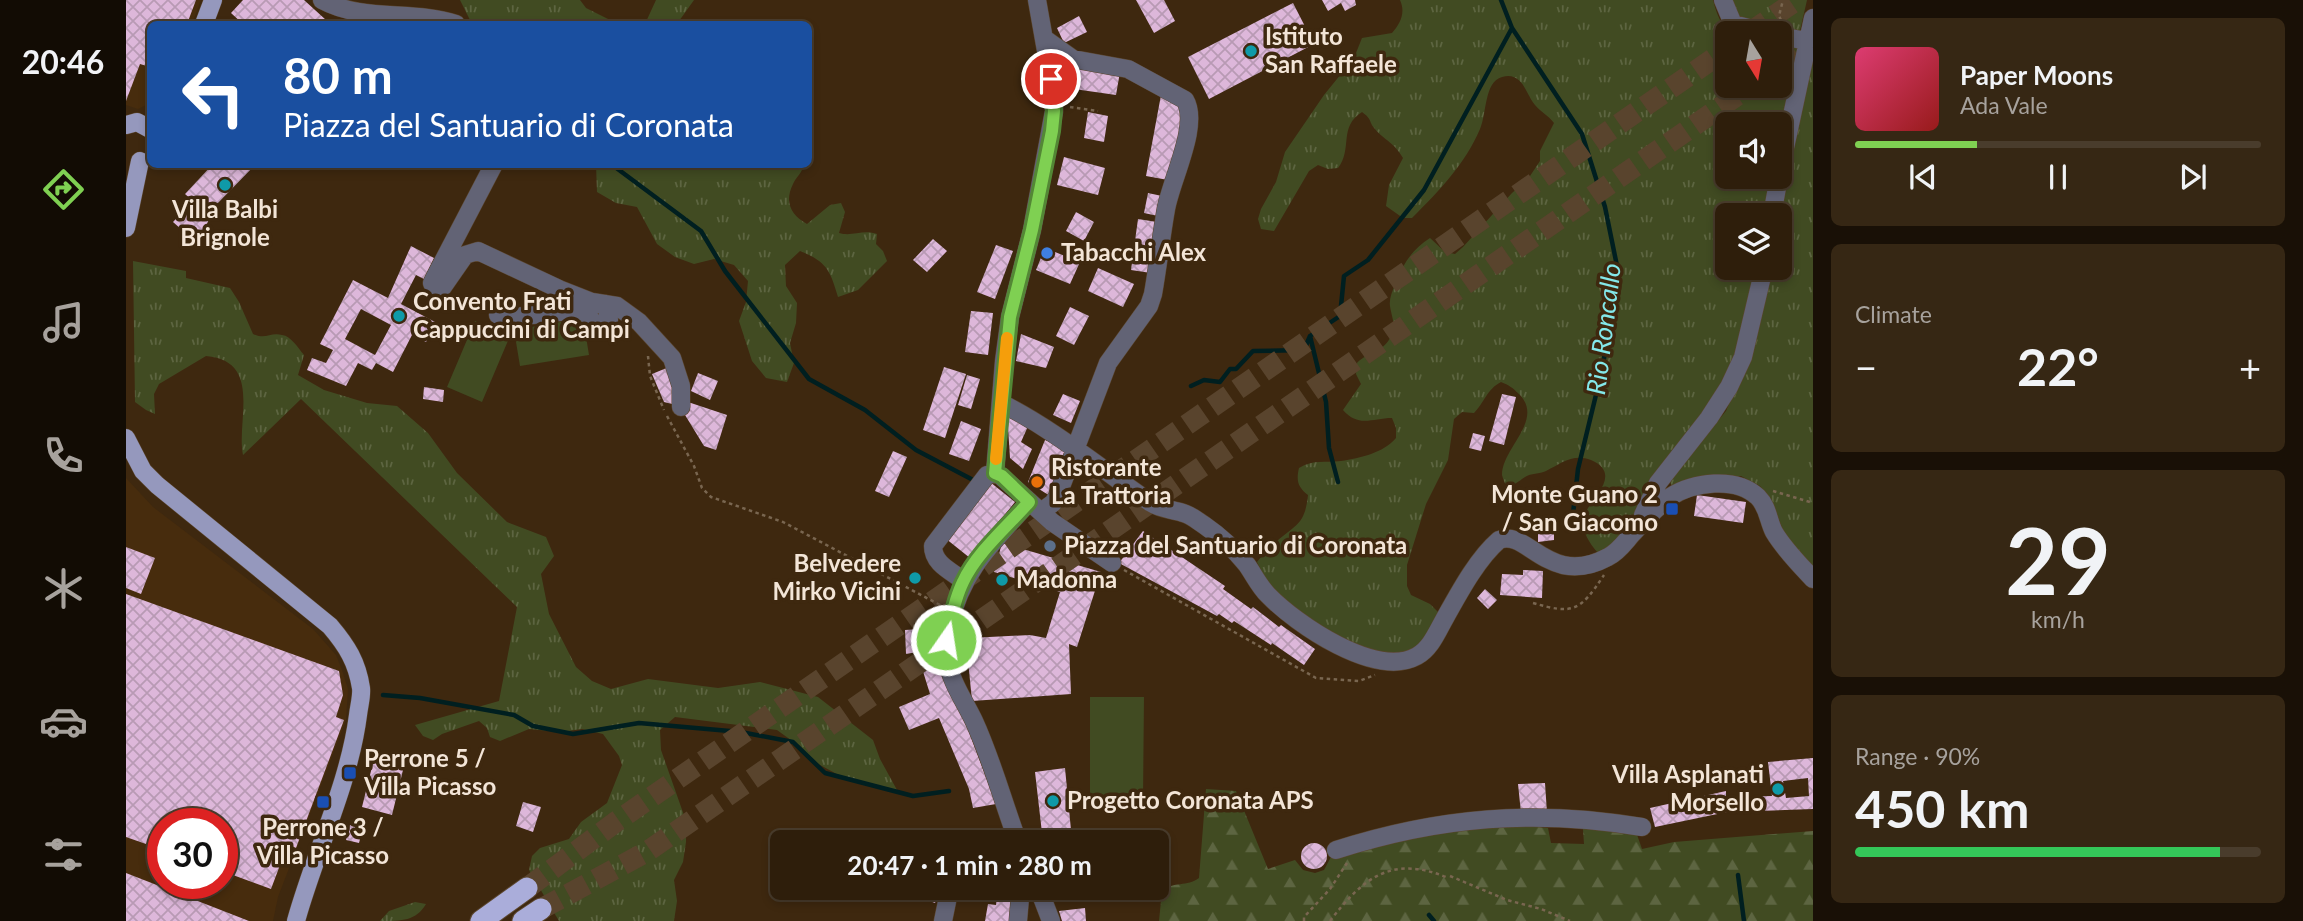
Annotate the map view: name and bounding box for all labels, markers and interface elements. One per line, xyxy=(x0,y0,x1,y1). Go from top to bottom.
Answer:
place label: Istituto San Raffaele xyxy=(1265,21,1397,78)
north arrow xyxy=(1715,21,1792,98)
map controls xyxy=(1715,21,1792,280)
text: 20:46 xyxy=(22,42,104,81)
marker: Istituto San Raffaele xyxy=(1243,43,1259,59)
text: 80 m xyxy=(283,46,393,104)
icon: left xyxy=(168,49,259,140)
pin xyxy=(1021,49,1081,109)
text: Paper Moons xyxy=(1960,59,2113,91)
icon: arrive xyxy=(1032,60,1070,98)
text: Ada Vale xyxy=(1960,91,2048,119)
text: Piazza del Santuario di Coronata xyxy=(283,105,734,144)
button: sound xyxy=(1715,112,1792,189)
icon: previous xyxy=(1904,158,1942,196)
icon: pause xyxy=(2039,158,2077,196)
icon: next xyxy=(2174,158,2212,196)
icon: directions xyxy=(39,165,88,214)
marker: Villa Balbi Brignole xyxy=(217,177,233,193)
place label: Villa Balbi Brignole xyxy=(171,194,278,251)
button: layers xyxy=(1715,203,1792,280)
place label: Tabacchi Alex xyxy=(1061,237,1207,266)
marker: Tabacchi Alex xyxy=(1039,245,1055,261)
water label: Rio Roncallo xyxy=(1579,261,1627,396)
place label: Convento Frati Cappuccini di Campi xyxy=(413,286,630,343)
icon: music xyxy=(39,298,88,347)
text: Climate xyxy=(1855,300,1932,328)
marker: Convento Frati Cappuccini di Campi xyxy=(391,308,407,324)
text: 22° xyxy=(2017,335,2099,397)
text: − xyxy=(1855,344,1877,390)
text: + xyxy=(2239,344,2261,390)
icon: phone xyxy=(39,431,88,480)
place label: Ristorante La Trattoria xyxy=(1051,452,1171,509)
marker: Ristorante La Trattoria xyxy=(1029,474,1045,490)
place label: Monte Guano 2 / San Giacomo xyxy=(1491,479,1658,536)
marker: Monte Guano 2 / San Giacomo xyxy=(1664,501,1680,517)
text: 29 xyxy=(2005,505,2111,614)
place label: Piazza del Santuario di Coronata xyxy=(1064,530,1407,559)
marker: Piazza del Santuario di Coronata xyxy=(1042,538,1058,554)
place label: Belvedere Mirko Vicini xyxy=(772,548,901,605)
icon: climate xyxy=(39,564,88,613)
place label: Madonna xyxy=(1016,564,1117,593)
marker: Belvedere Mirko Vicini xyxy=(907,570,923,586)
marker: Madonna xyxy=(994,572,1010,588)
position arrow xyxy=(909,603,983,677)
text: km/h xyxy=(2031,605,2085,633)
icon: car xyxy=(39,697,88,746)
text: Range · 90% xyxy=(1855,742,1980,770)
place label: Perrone 5 / Villa Picasso xyxy=(363,743,496,800)
place label: Villa Asplanati Morsello xyxy=(1611,759,1764,816)
marker: Perrone 5 / Villa Picasso xyxy=(342,765,358,781)
text: 450 km xyxy=(1855,777,2029,839)
marker: Villa Asplanati Morsello xyxy=(1770,781,1786,797)
place label: Progetto Coronata APS xyxy=(1067,785,1314,814)
marker: Progetto Coronata APS xyxy=(1045,793,1061,809)
marker: Perrone 3 / Villa Picasso xyxy=(315,794,331,810)
speed limit sign: 30 xyxy=(147,808,238,899)
place label: Perrone 3 / Villa Picasso xyxy=(256,812,389,869)
icon: filters xyxy=(39,830,88,879)
text: 20:47 · 1 min · 280 m xyxy=(847,849,1092,881)

